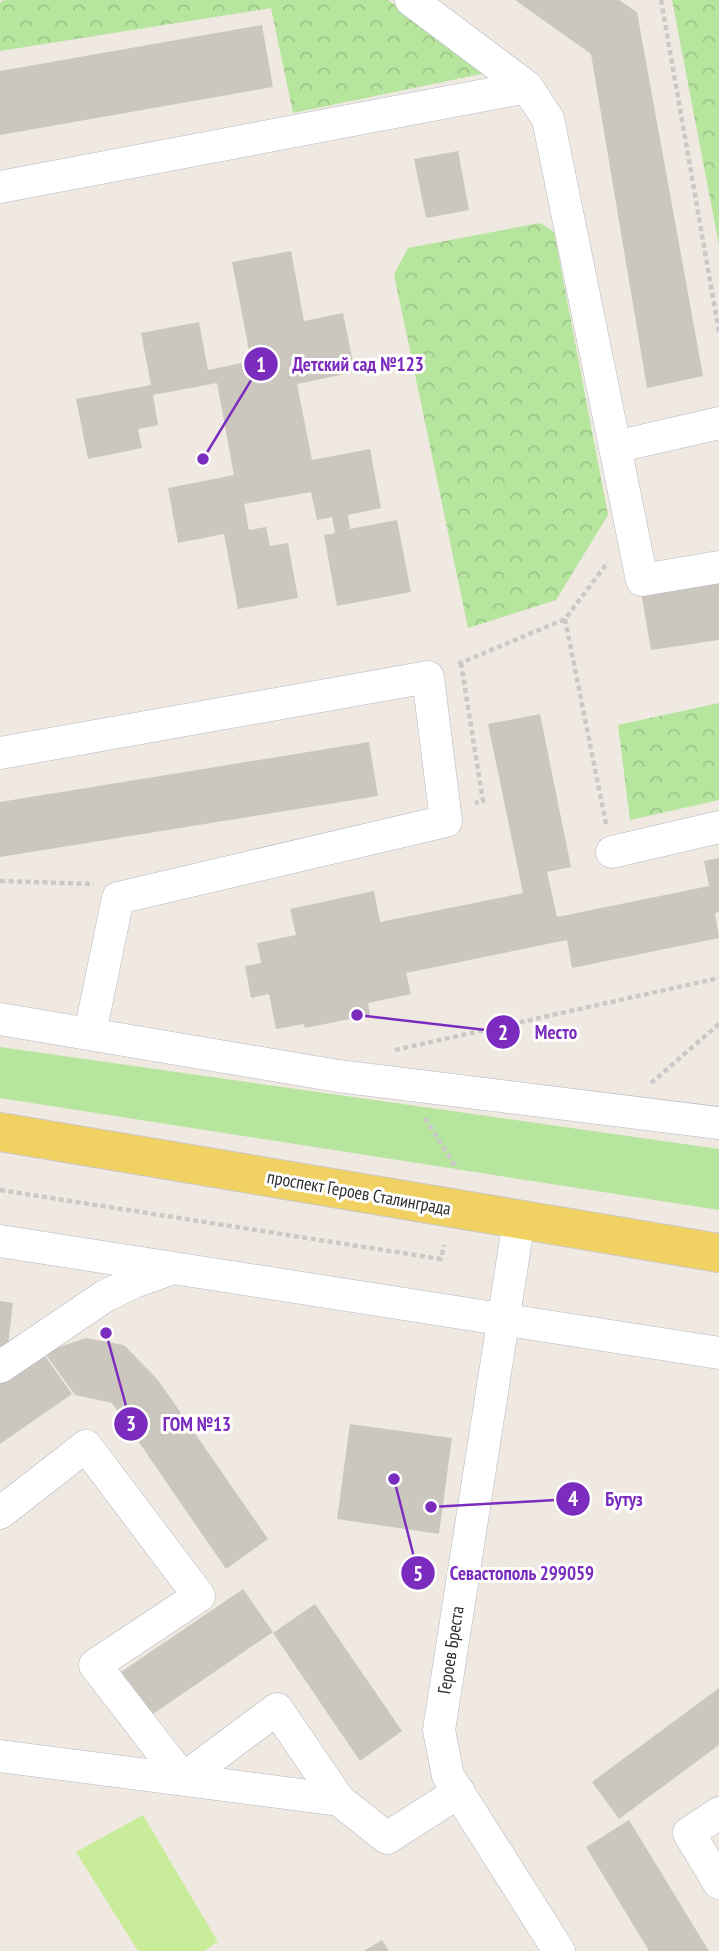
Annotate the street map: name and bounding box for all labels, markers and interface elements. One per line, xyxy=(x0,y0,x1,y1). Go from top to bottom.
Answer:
callout: Детский сад №123 xyxy=(244,344,438,384)
text: 1 xyxy=(256,351,266,378)
text: Детский сад №123 xyxy=(292,352,424,376)
callout: Место xyxy=(486,1012,591,1052)
text: 2 xyxy=(498,1019,508,1046)
text: Место xyxy=(535,1020,577,1044)
street label: проспект Героев Сталинграда xyxy=(265,1165,453,1220)
callout: ГОМ №13 xyxy=(114,1404,245,1444)
text: 3 xyxy=(126,1410,136,1437)
text: ГОМ №13 xyxy=(163,1412,231,1436)
callout: Бутуз xyxy=(556,1479,656,1519)
text: 4 xyxy=(568,1485,578,1512)
text: Бутуз xyxy=(605,1487,643,1511)
callout: Севастополь 299059 xyxy=(400,1553,608,1593)
text: 5 xyxy=(413,1560,423,1587)
text: Севастополь 299059 xyxy=(450,1561,594,1585)
street label: Героев Бреста xyxy=(432,1604,469,1696)

